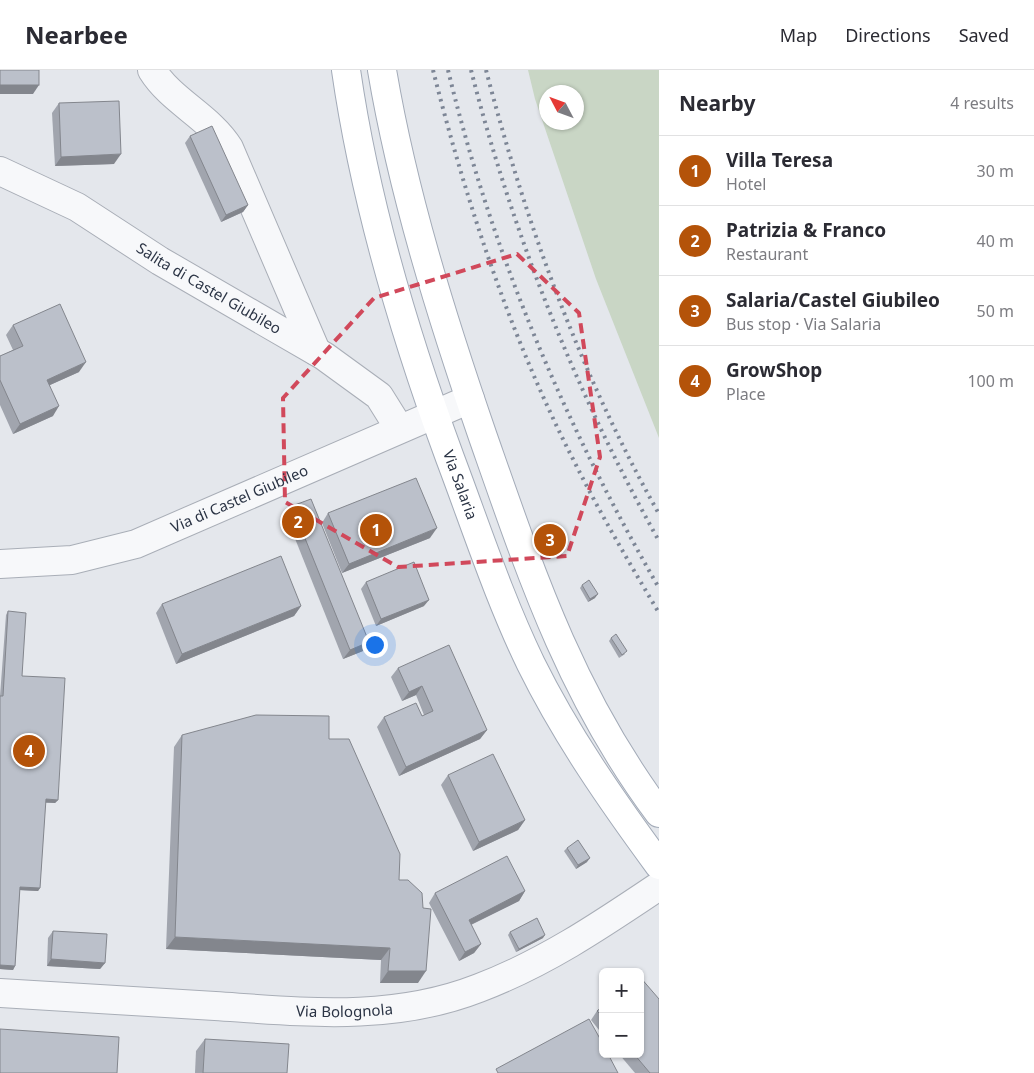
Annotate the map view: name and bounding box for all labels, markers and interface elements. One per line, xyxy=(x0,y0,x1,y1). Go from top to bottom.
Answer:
text: Nearbee xyxy=(25,18,128,51)
text: Map xyxy=(780,23,817,47)
text: Directions xyxy=(845,23,931,47)
text: Saved xyxy=(959,23,1009,47)
north arrow xyxy=(539,85,584,130)
text: Nearby xyxy=(679,89,755,117)
text: 4 results xyxy=(950,92,1014,114)
text: Villa Teresa xyxy=(726,147,833,173)
text: 1 xyxy=(690,160,700,182)
text: 30 m xyxy=(977,160,1014,182)
text: Hotel xyxy=(726,173,766,195)
text: Patrizia & Franco xyxy=(726,217,886,243)
text: 2 xyxy=(690,230,700,252)
text: 40 m xyxy=(977,230,1014,252)
street label: Salita di Castel Giubileo xyxy=(133,237,285,338)
text: Restaurant xyxy=(726,243,808,265)
text: Salaria/Castel Giubileo xyxy=(726,287,940,313)
text: 3 xyxy=(690,300,700,322)
text: 50 m xyxy=(977,300,1014,322)
text: Bus stop · Via Salaria xyxy=(726,313,881,335)
text: GrowShop xyxy=(726,357,822,383)
text: 4 xyxy=(690,370,700,392)
text: 100 m xyxy=(967,370,1014,392)
text: Place xyxy=(726,383,766,405)
street label: Via Salaria xyxy=(439,447,483,522)
street label: Via di Castel Giubileo xyxy=(167,460,311,537)
pin: 2 xyxy=(282,503,314,541)
pin: 1 xyxy=(360,511,392,549)
pin: 3 xyxy=(534,521,566,559)
your location xyxy=(362,632,388,658)
pin: 4 xyxy=(13,732,45,770)
map controls xyxy=(599,968,644,1058)
button: + xyxy=(599,968,644,1013)
street label: Via Bolognola xyxy=(296,998,394,1021)
button: − xyxy=(599,1013,644,1058)

